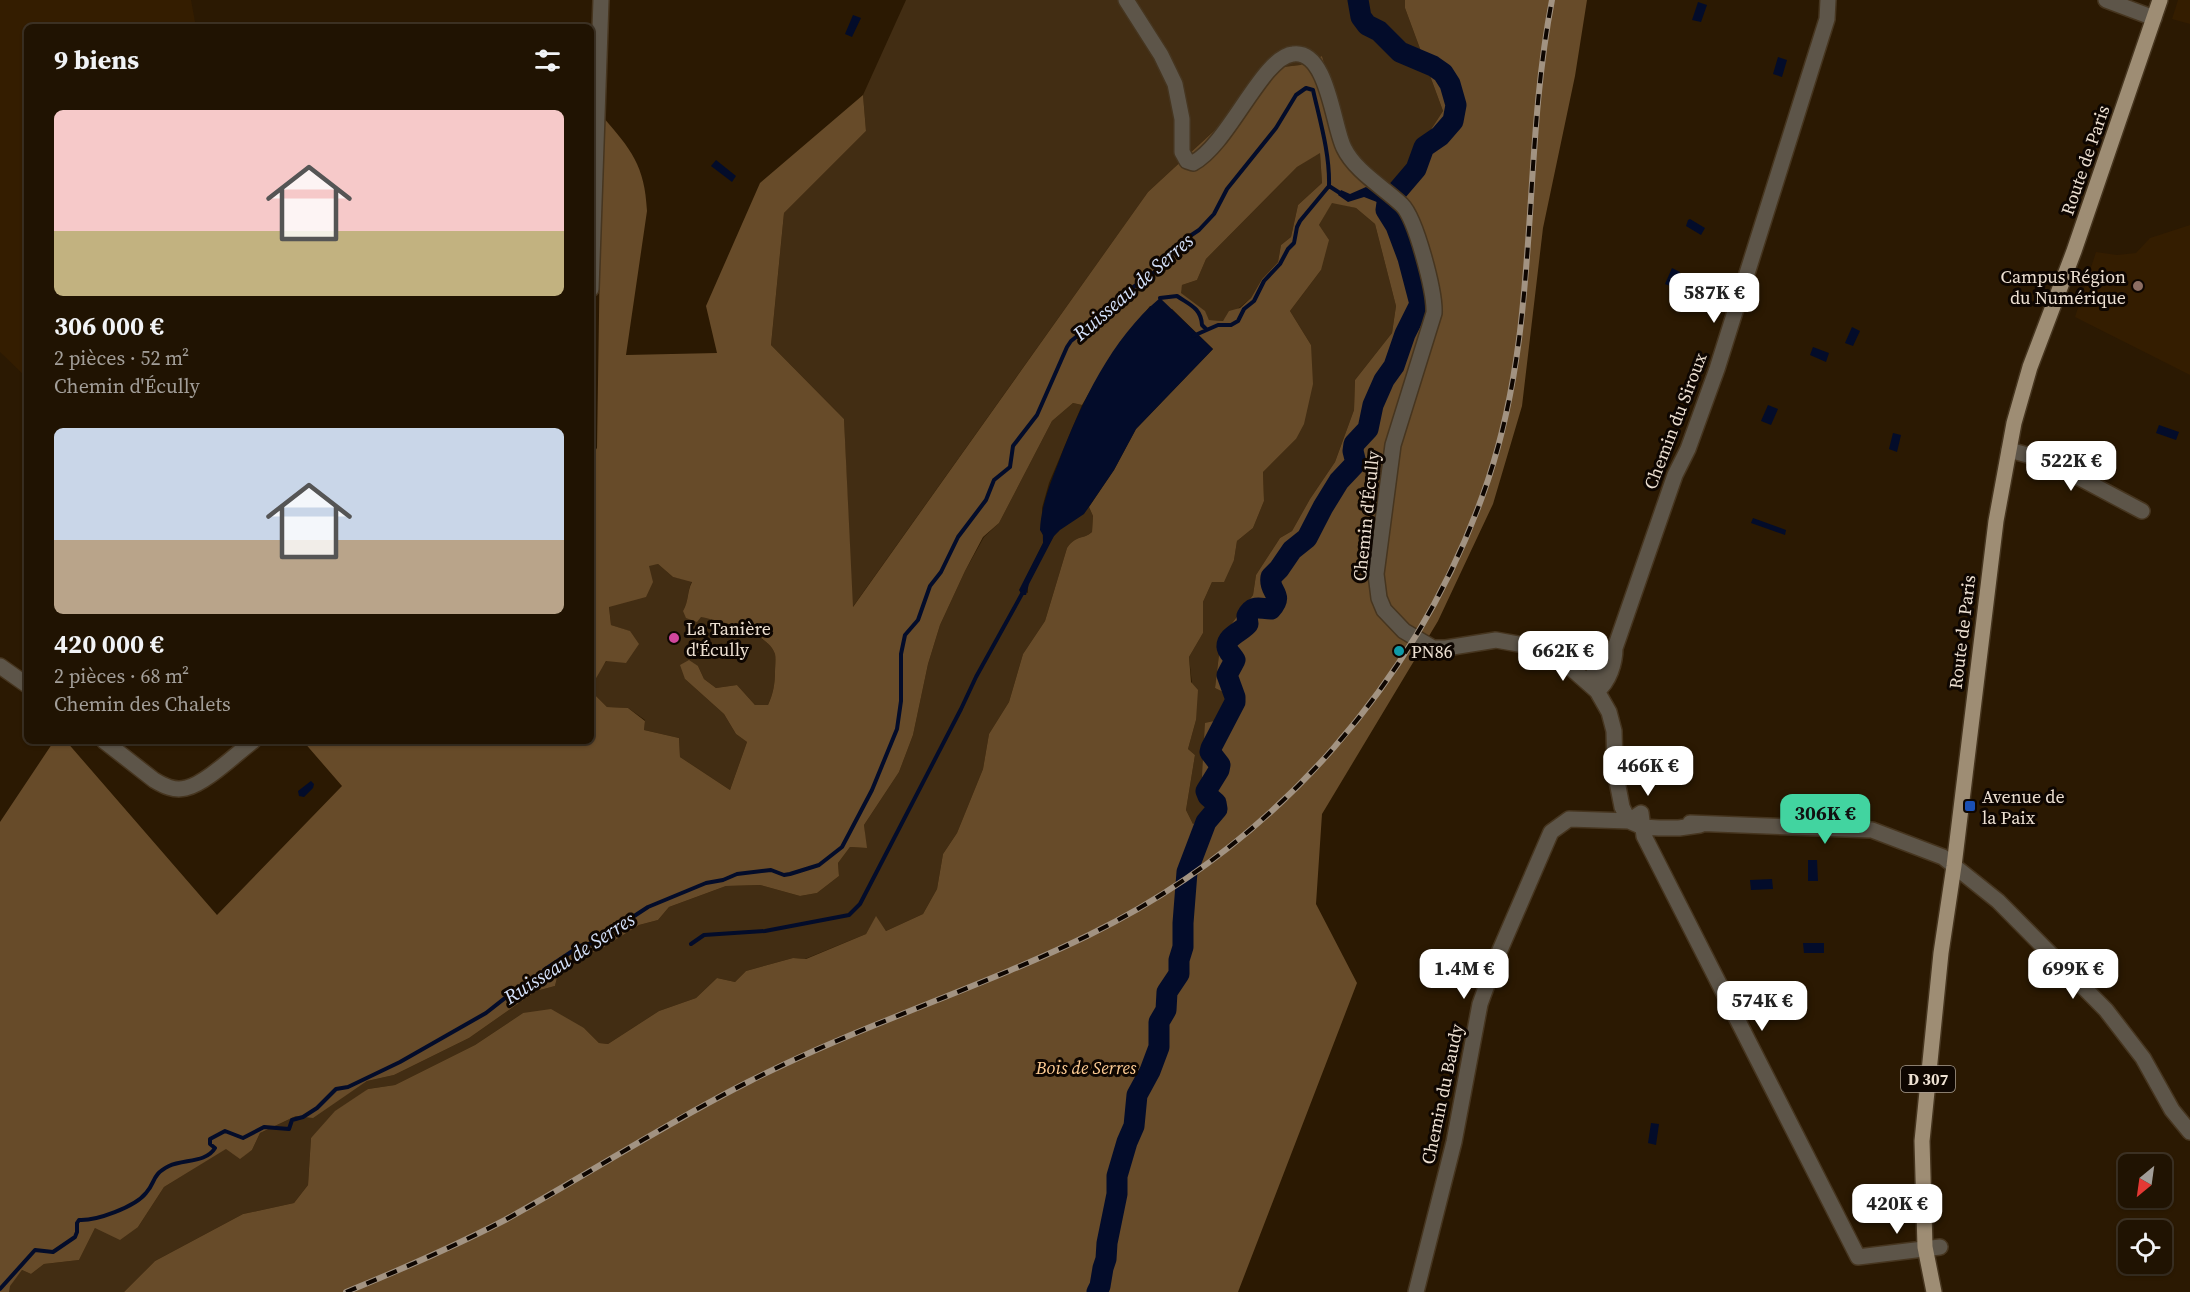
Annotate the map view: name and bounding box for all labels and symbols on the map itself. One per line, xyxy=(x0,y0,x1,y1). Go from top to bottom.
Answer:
street label: Route de Paris xyxy=(2054,101,2116,218)
water label: Ruisseau de Serres xyxy=(1066,226,1200,348)
place label: Campus Région du Numérique xyxy=(2001,264,2126,310)
pin: 587K € xyxy=(1665,273,1763,324)
marker: Campus Région du Numérique xyxy=(2131,279,2145,293)
street label: Chemin du Siroux xyxy=(1637,349,1713,493)
pin: 522K € xyxy=(2022,441,2120,492)
street label: Chemin d'Écully xyxy=(1347,449,1385,582)
street label: Route de Paris xyxy=(1943,573,1981,691)
place label: La Tanière d'Écully xyxy=(686,616,771,662)
marker: La Tanière d'Écully xyxy=(667,631,681,645)
pin: 662K € xyxy=(1514,631,1612,682)
place label: PN86 xyxy=(1411,639,1453,664)
marker: PN86 xyxy=(1392,644,1406,658)
pin: 466K € xyxy=(1599,746,1697,797)
place label: Avenue de la Paix xyxy=(1982,784,2065,830)
pin: 306K € xyxy=(1776,794,1874,845)
marker: Avenue de la Paix xyxy=(1963,799,1977,813)
water label: Ruisseau de Serres xyxy=(497,905,641,1011)
pin: 1.4M € xyxy=(1415,949,1513,1000)
pin: 699K € xyxy=(2024,949,2122,1000)
pin: 574K € xyxy=(1713,981,1811,1032)
street label: Chemin du Baudy xyxy=(1415,1021,1469,1166)
park label: Bois de Serres xyxy=(1035,1055,1137,1080)
road number: D 307 xyxy=(1901,1066,1955,1092)
north arrow xyxy=(2118,1154,2172,1208)
pin: 420K € xyxy=(1848,1184,1946,1235)

